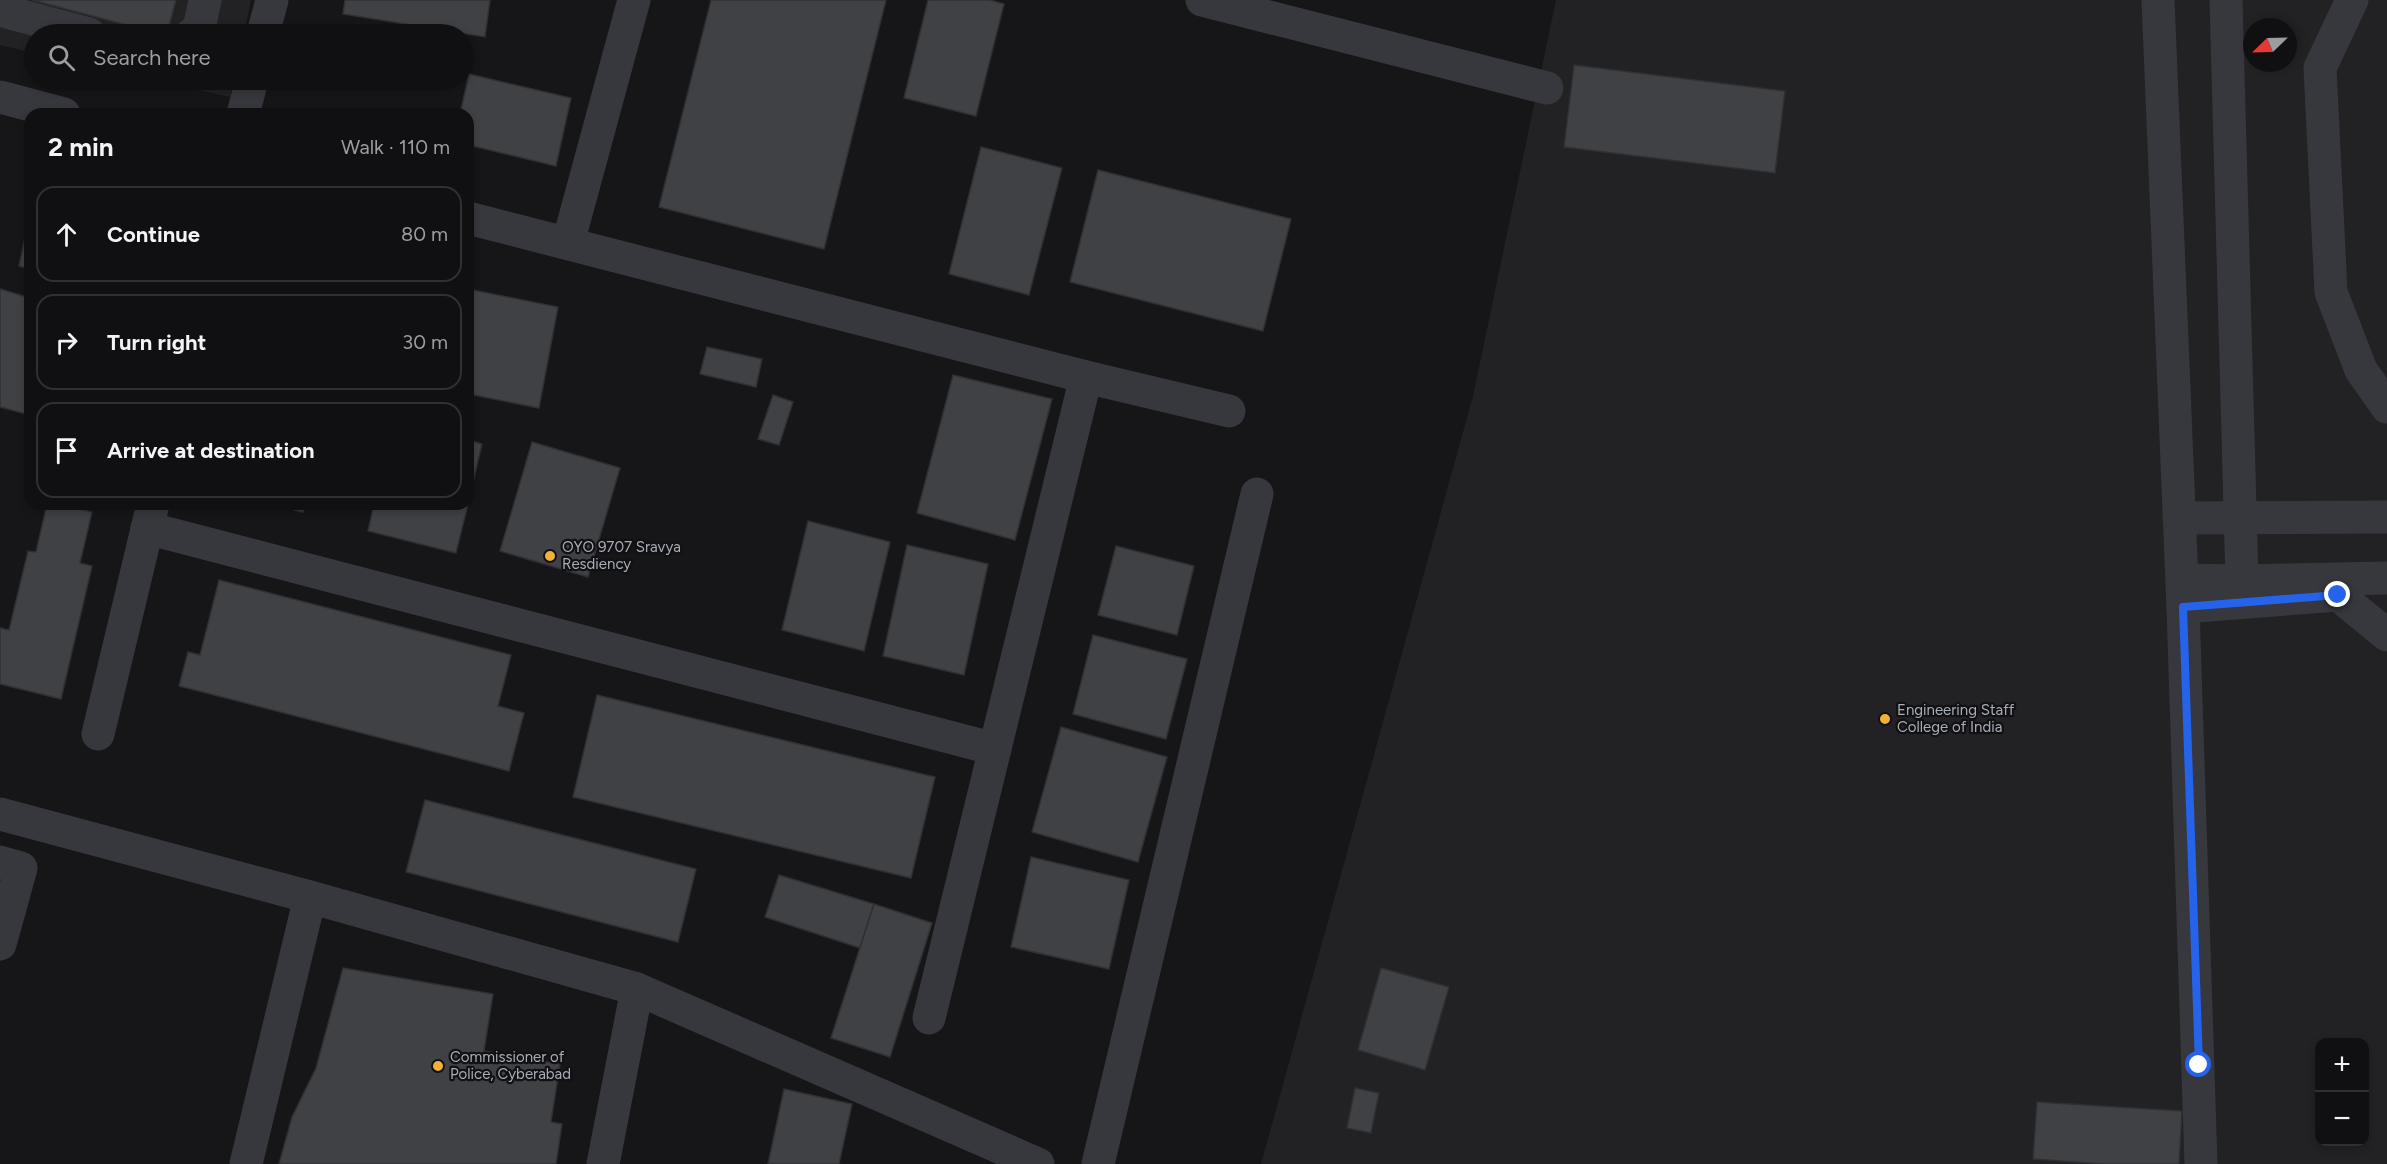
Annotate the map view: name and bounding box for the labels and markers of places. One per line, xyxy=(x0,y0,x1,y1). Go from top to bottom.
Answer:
place label: OYO 9707 Sravya Resdiency xyxy=(562,538,681,573)
marker: OYO 9707 Sravya Resdiency xyxy=(543,549,557,563)
place label: Engineering Staff College of India xyxy=(1897,701,2015,736)
marker: Engineering Staff College of India xyxy=(1878,712,1892,726)
place label: Commissioner of Police, Cyberabad xyxy=(450,1048,571,1083)
marker: Commissioner of Police, Cyberabad xyxy=(431,1059,445,1073)

